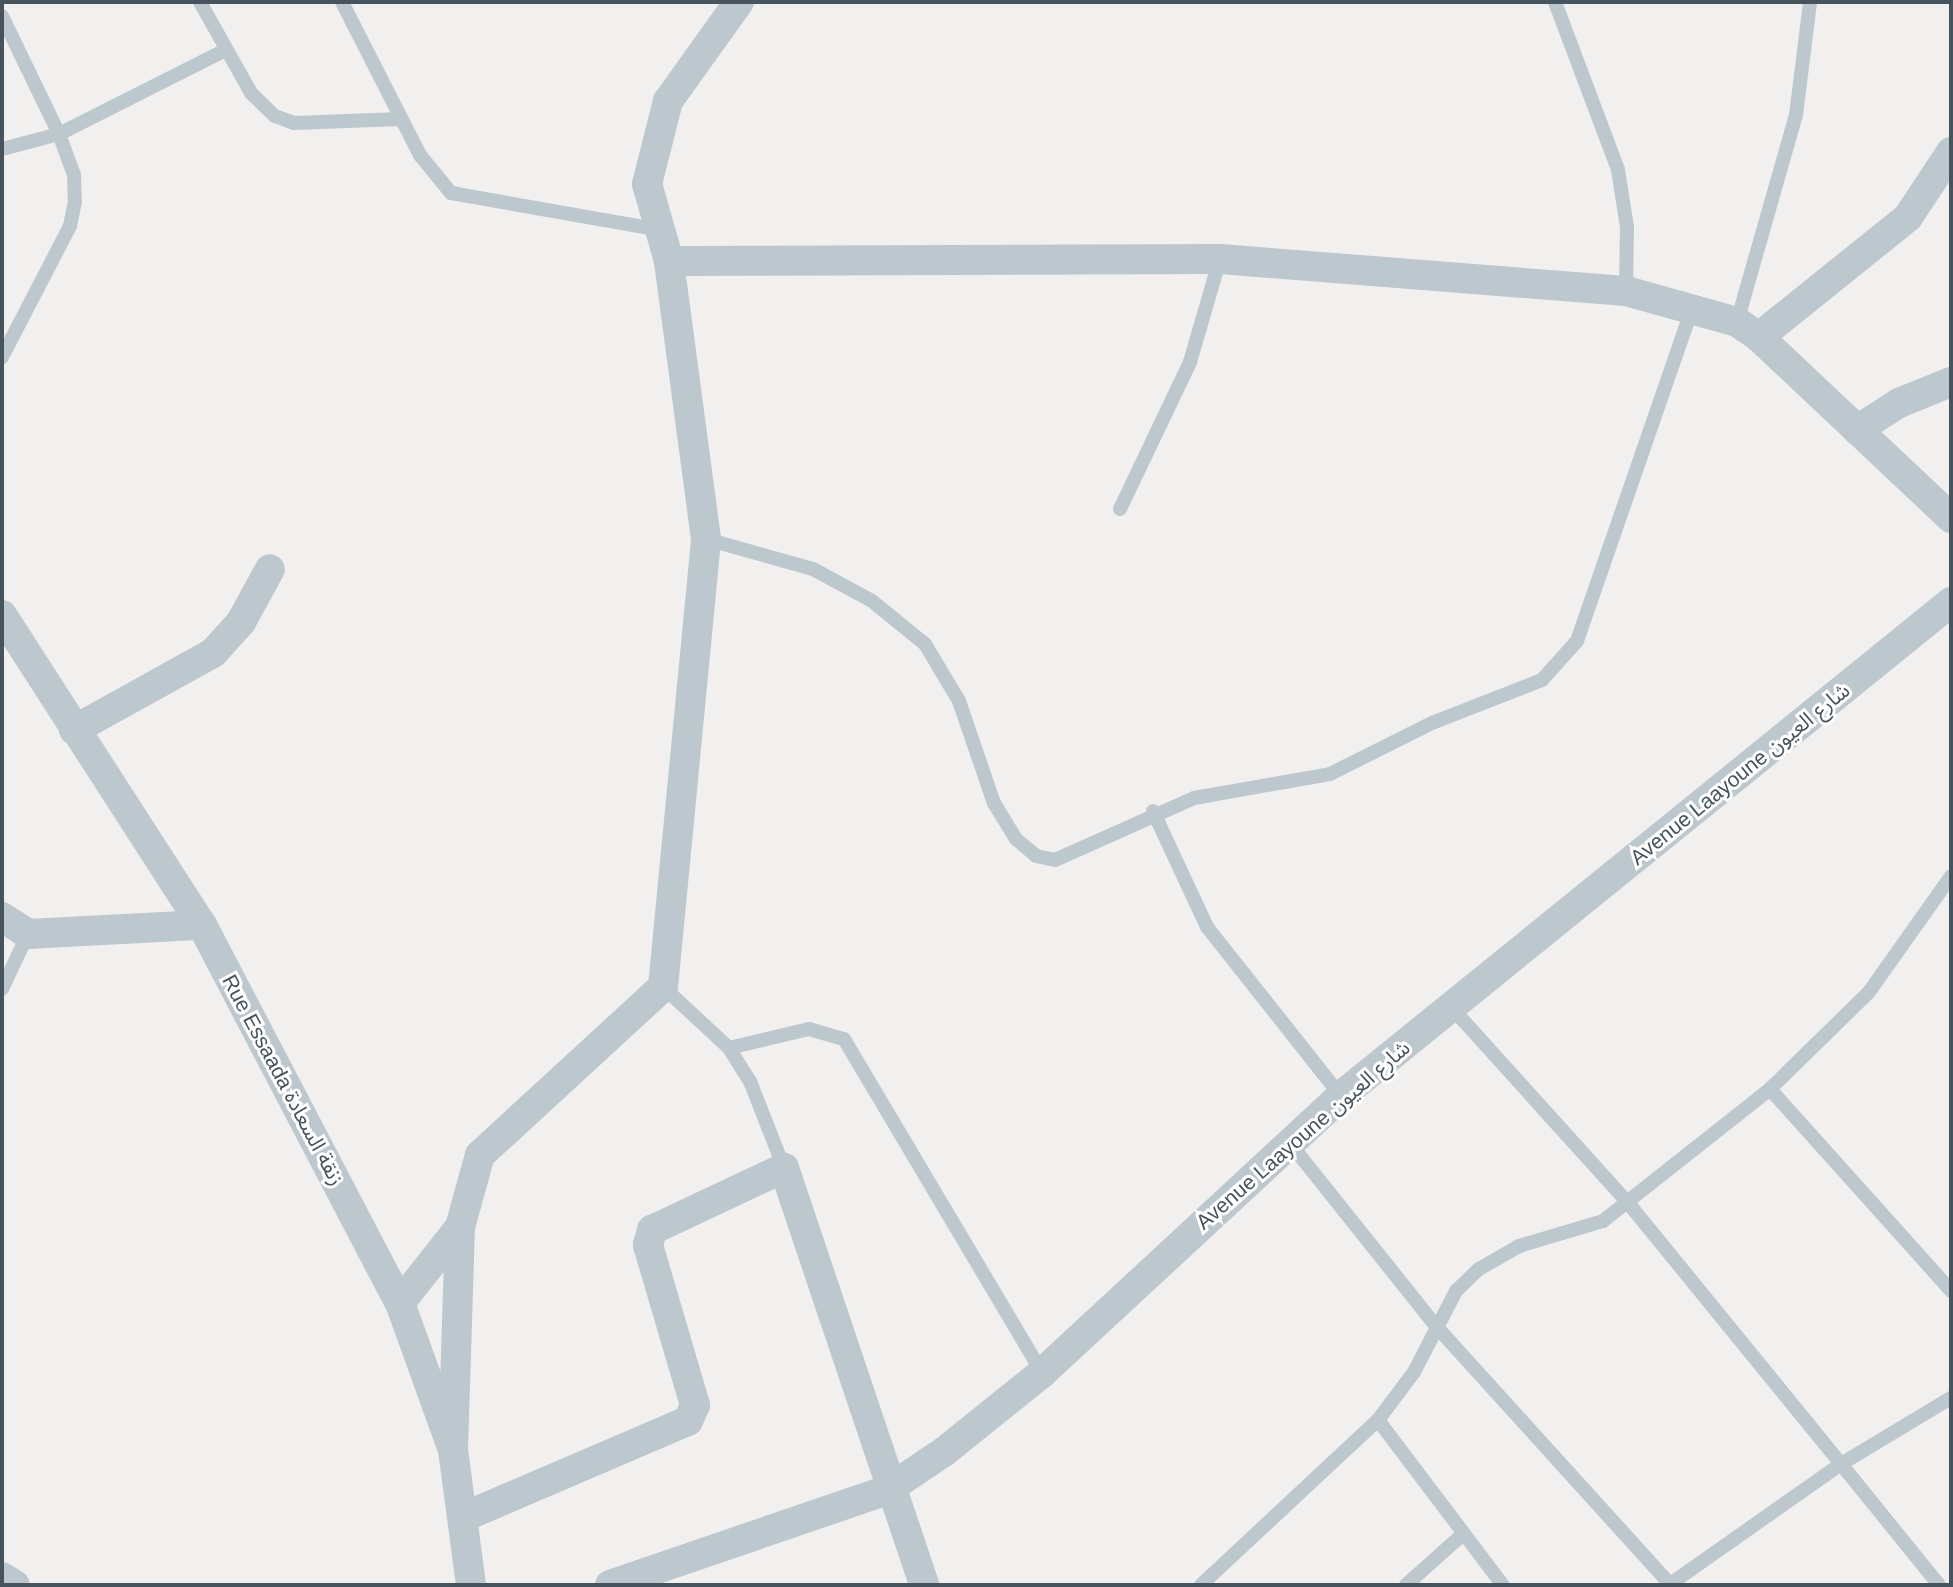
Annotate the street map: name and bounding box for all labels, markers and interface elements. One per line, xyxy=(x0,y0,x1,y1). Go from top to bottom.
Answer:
street label: Avenue Laayoune شارع العيون xyxy=(1625,678,1855,870)
street label: Rue Essaada زنقة السعادة xyxy=(217,970,349,1190)
street label: Avenue Laayoune شارع العيون xyxy=(1191,1035,1415,1235)

